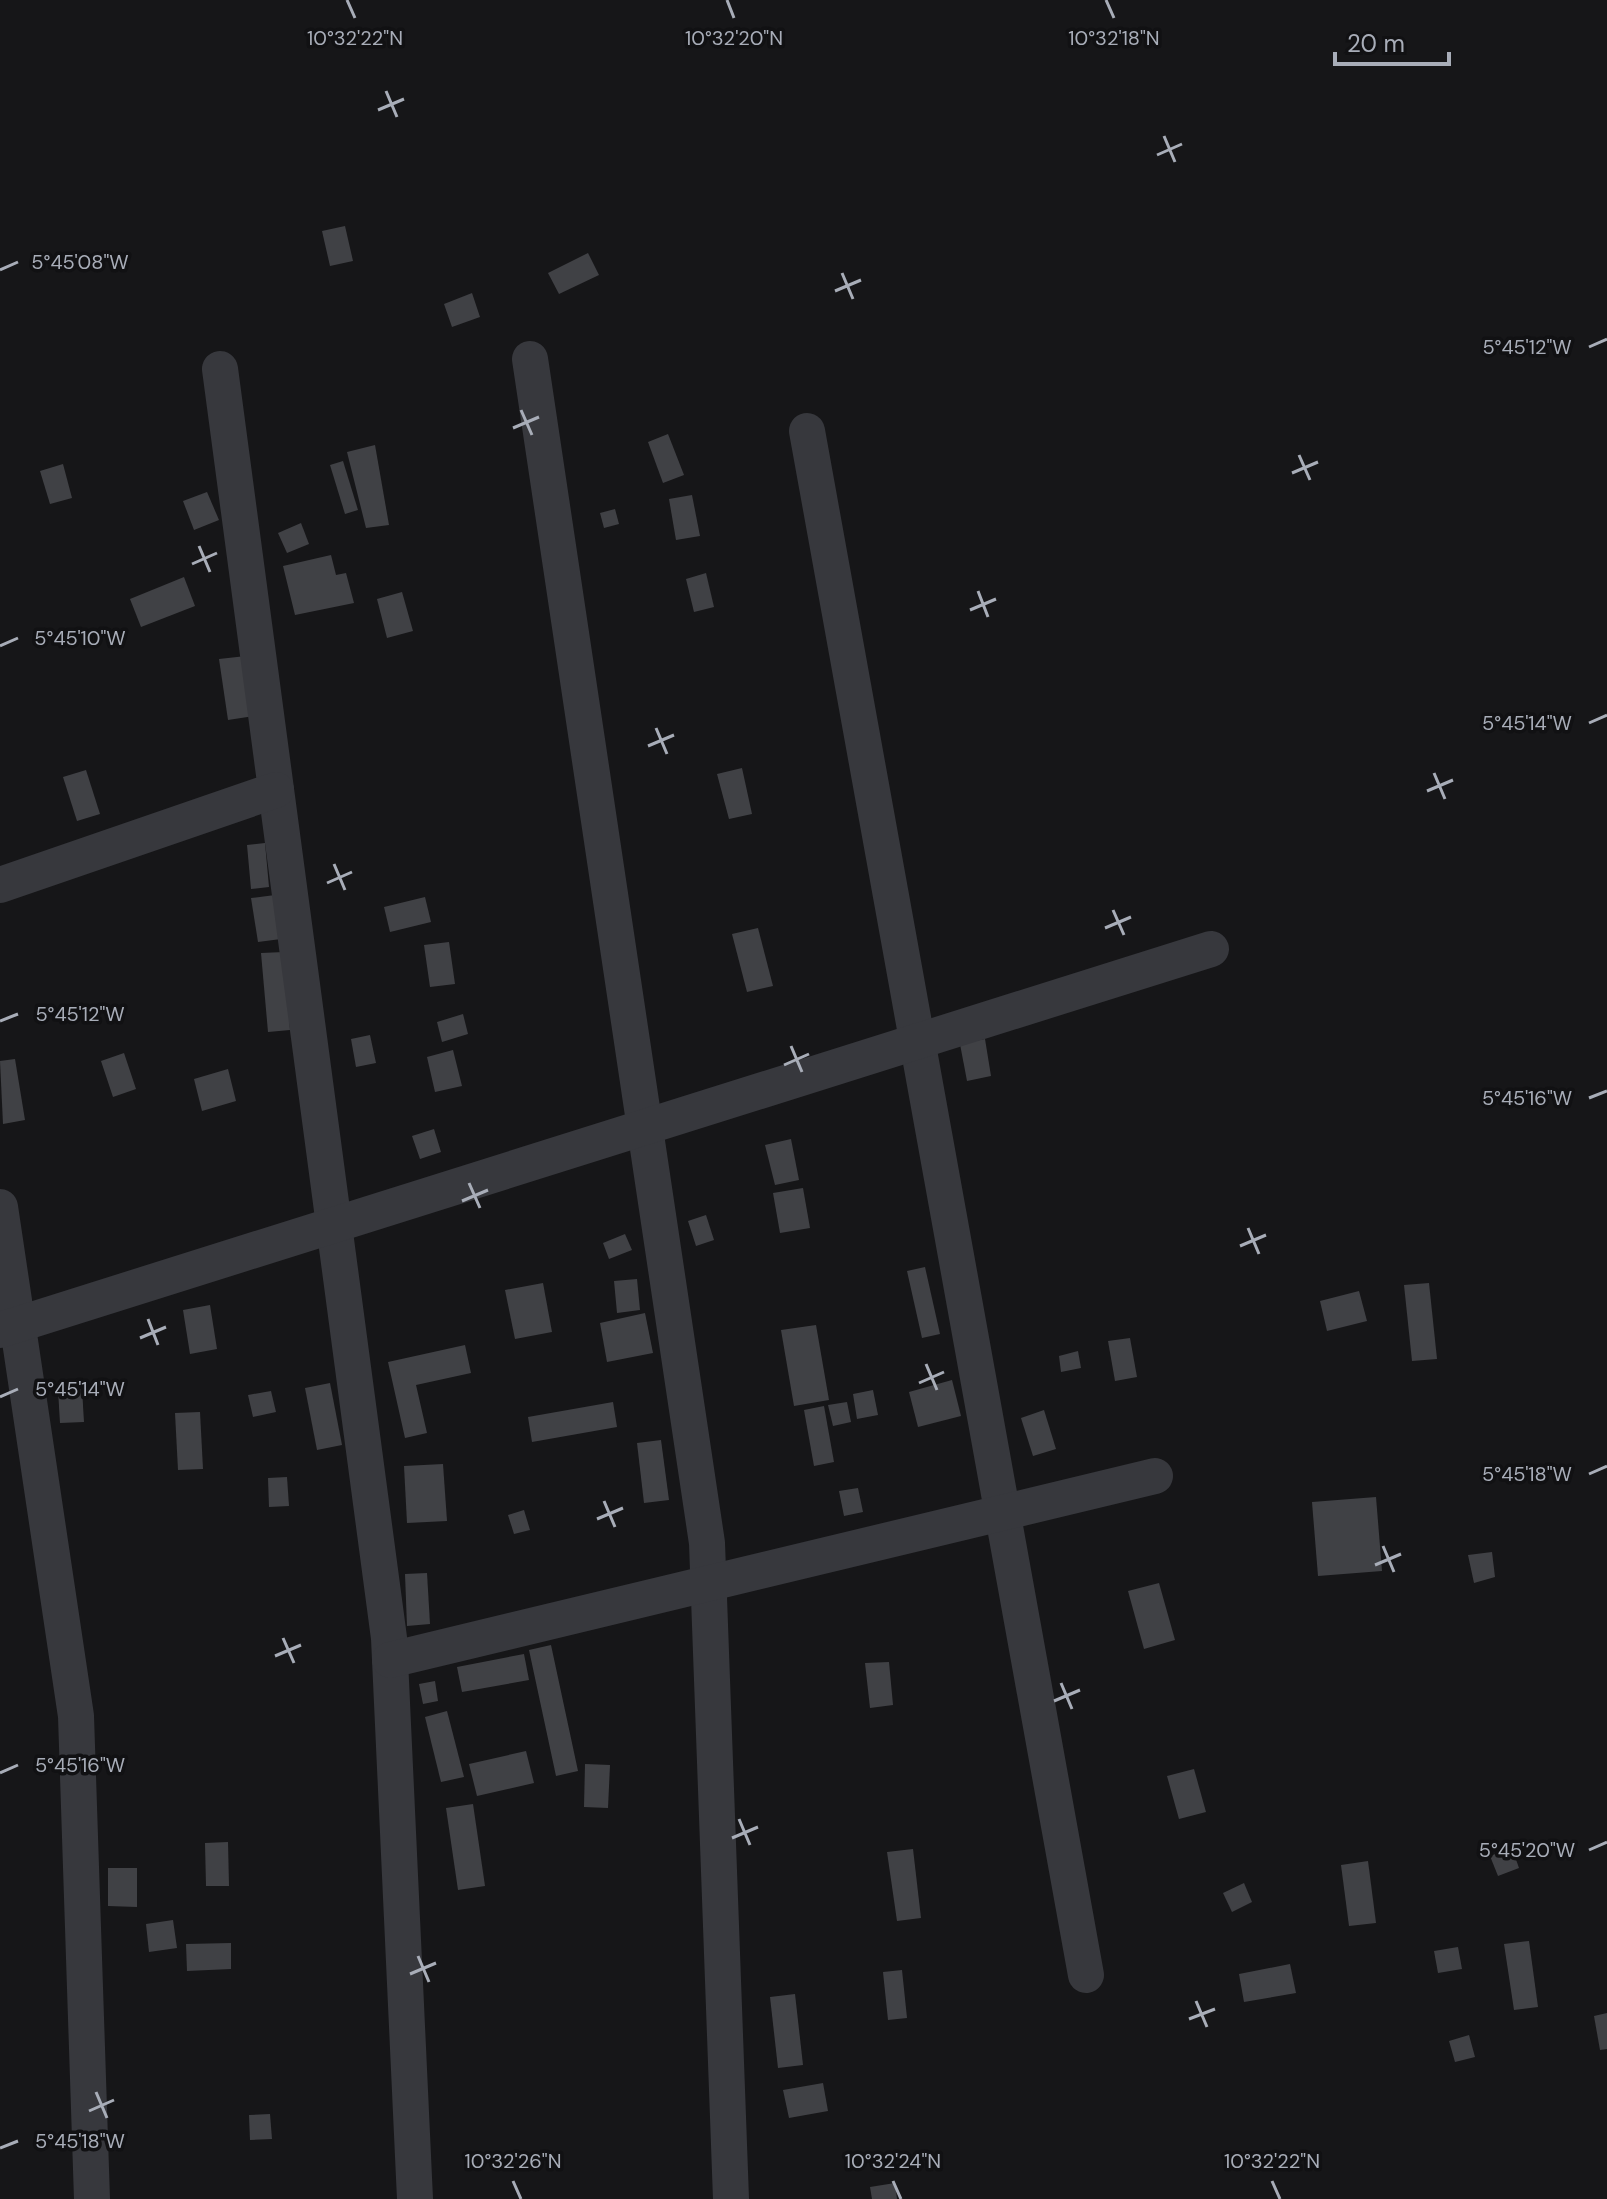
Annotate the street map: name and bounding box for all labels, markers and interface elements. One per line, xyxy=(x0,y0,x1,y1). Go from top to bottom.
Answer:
scale bar xyxy=(1335,16,1449,66)
text: 10°32'22"N xyxy=(307,25,403,51)
text: 10°32'20"N xyxy=(685,25,783,51)
text: 10°32'18"N xyxy=(1068,25,1160,51)
text: 20 m xyxy=(1347,28,1405,59)
text: 5°45'08"W xyxy=(31,249,129,275)
text: 5°45'12"W xyxy=(1482,334,1572,360)
text: 5°45'10"W xyxy=(34,625,126,651)
text: 5°45'14"W xyxy=(1482,710,1572,736)
text: 5°45'12"W xyxy=(35,1001,125,1027)
text: 5°45'16"W xyxy=(1482,1085,1572,1111)
text: 5°45'14"W xyxy=(35,1376,125,1402)
text: 5°45'18"W xyxy=(1482,1461,1572,1487)
text: 5°45'16"W xyxy=(35,1752,125,1778)
text: 5°45'20"W xyxy=(1479,1837,1575,1863)
text: 5°45'18"W xyxy=(35,2128,125,2154)
text: 10°32'26"N xyxy=(464,2148,562,2174)
text: 10°32'24"N xyxy=(845,2148,941,2174)
text: 10°32'22"N xyxy=(1224,2148,1320,2174)

